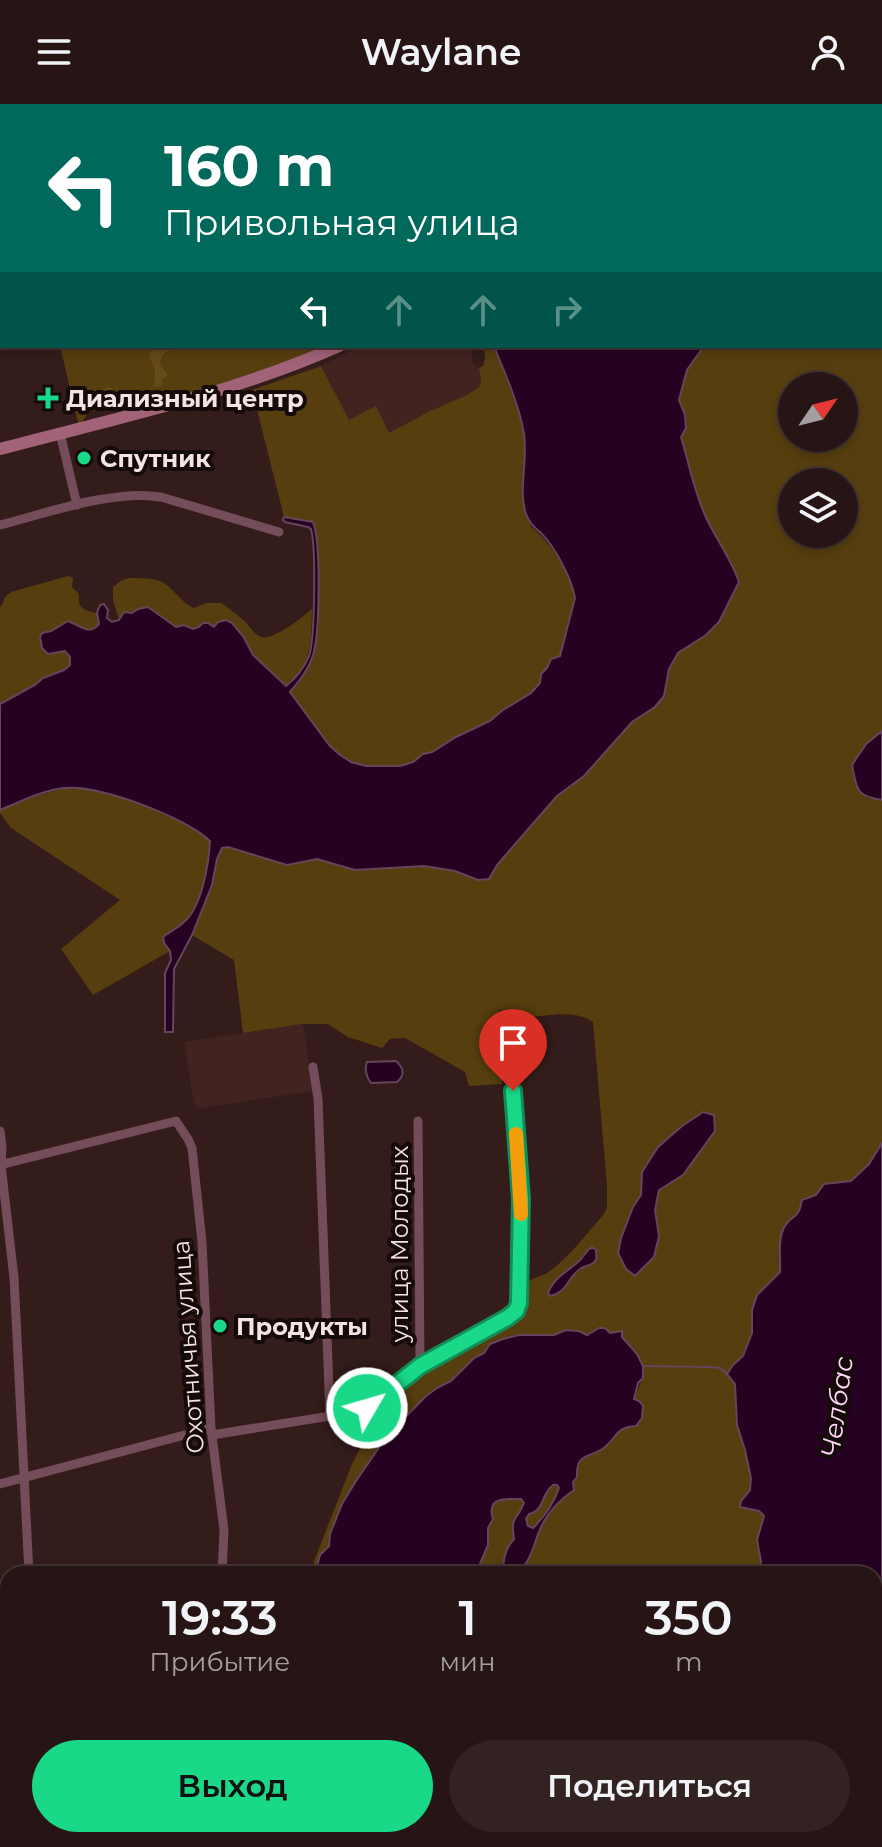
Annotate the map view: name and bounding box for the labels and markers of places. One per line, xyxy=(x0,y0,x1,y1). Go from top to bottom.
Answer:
place label: Диализный центр xyxy=(66,384,304,413)
marker: Диализный центр xyxy=(37,387,59,409)
place label: Спутник xyxy=(100,444,211,473)
marker: Спутник xyxy=(75,449,93,467)
pin xyxy=(479,1009,547,1091)
place label: Продукты xyxy=(236,1312,368,1341)
marker: Продукты xyxy=(211,1317,229,1335)

